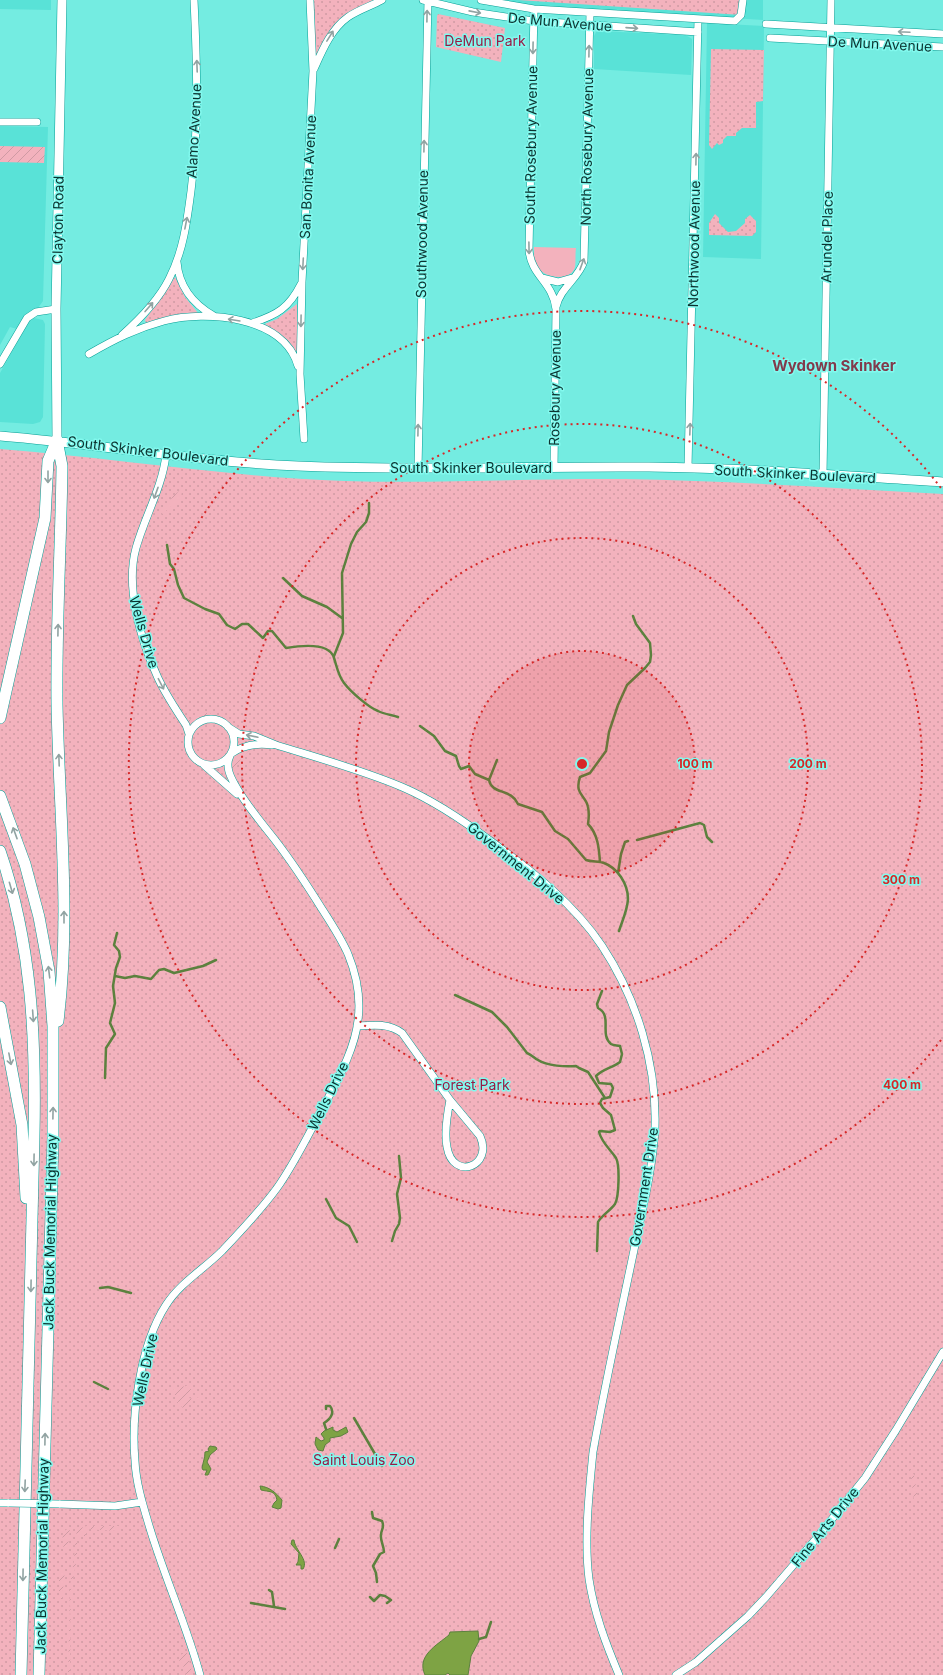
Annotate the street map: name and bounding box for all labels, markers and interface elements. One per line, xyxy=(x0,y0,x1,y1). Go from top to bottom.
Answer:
one-way arrow xyxy=(468,8,481,16)
street label: De Mun Avenue xyxy=(507,8,613,35)
one-way arrow xyxy=(423,10,431,23)
one-way arrow xyxy=(625,24,638,31)
one-way arrow xyxy=(898,28,911,35)
one-way arrow xyxy=(326,31,335,42)
park label: DeMun Park xyxy=(444,32,526,49)
street label: De Mun Avenue xyxy=(827,32,933,55)
one-way arrow xyxy=(529,41,537,54)
one-way arrow xyxy=(585,45,593,58)
one-way arrow xyxy=(193,60,200,73)
street label: South Rosebury Avenue xyxy=(521,66,540,224)
street label: North Rosebury Avenue xyxy=(577,68,596,226)
street label: Alamo Avenue xyxy=(183,83,204,179)
street label: San Bonita Avenue xyxy=(296,115,319,239)
one-way arrow xyxy=(420,140,428,153)
one-way arrow xyxy=(692,153,700,166)
street label: Southwood Avenue xyxy=(412,170,431,298)
street label: Clayton Road xyxy=(48,176,67,264)
street label: Northwood Avenue xyxy=(684,180,703,308)
street label: Arundel Place xyxy=(817,191,836,283)
one-way arrow xyxy=(183,217,191,230)
one-way arrow xyxy=(525,241,533,254)
one-way arrow xyxy=(299,257,307,270)
one-way arrow xyxy=(579,258,586,271)
one-way arrow xyxy=(145,302,154,313)
one-way arrow xyxy=(297,314,305,327)
one-way arrow xyxy=(228,316,241,324)
street label: Rosebury Avenue xyxy=(545,330,564,446)
district label: Wydown Skinker xyxy=(772,356,896,375)
one-way arrow xyxy=(686,423,693,436)
one-way arrow xyxy=(414,424,422,437)
street label: South Skinker Boulevard xyxy=(67,432,229,469)
street label: South Skinker Boulevard xyxy=(390,459,552,476)
street label: South Skinker Boulevard xyxy=(714,461,876,486)
one-way arrow xyxy=(44,470,51,483)
one-way arrow xyxy=(152,486,160,498)
street label: Wells Drive xyxy=(126,594,163,670)
one-way arrow xyxy=(54,624,62,637)
one-way arrow xyxy=(158,678,165,690)
one-way arrow xyxy=(246,731,259,739)
one-way arrow xyxy=(55,754,62,767)
text: 100 m xyxy=(677,756,713,771)
text: 200 m xyxy=(789,756,827,771)
centre of rings xyxy=(575,757,589,771)
street label: Government Drive xyxy=(464,818,568,907)
one-way arrow xyxy=(10,827,18,839)
text: 300 m xyxy=(882,872,920,887)
one-way arrow xyxy=(8,881,16,894)
one-way arrow xyxy=(60,911,67,924)
one-way arrow xyxy=(45,966,52,979)
one-way arrow xyxy=(30,1009,37,1022)
one-way arrow xyxy=(7,1052,15,1065)
street label: Wells Drive xyxy=(304,1059,351,1133)
park label: Forest Park xyxy=(434,1076,510,1093)
text: 400 m xyxy=(883,1077,921,1092)
one-way arrow xyxy=(49,1107,57,1120)
street label: Government Drive xyxy=(626,1126,661,1248)
street label: Jack Buck Memorial Highway xyxy=(39,1134,60,1330)
one-way arrow xyxy=(30,1153,38,1166)
one-way arrow xyxy=(27,1279,34,1292)
street label: Wells Drive xyxy=(128,1332,161,1408)
one-way arrow xyxy=(41,1433,49,1446)
park label: Saint Louis Zoo xyxy=(313,1451,415,1468)
street label: Jack Buck Memorial Highway xyxy=(31,1458,52,1654)
one-way arrow xyxy=(22,1479,29,1492)
street label: Fine Arts Drive xyxy=(787,1483,862,1570)
one-way arrow xyxy=(19,1568,27,1581)

